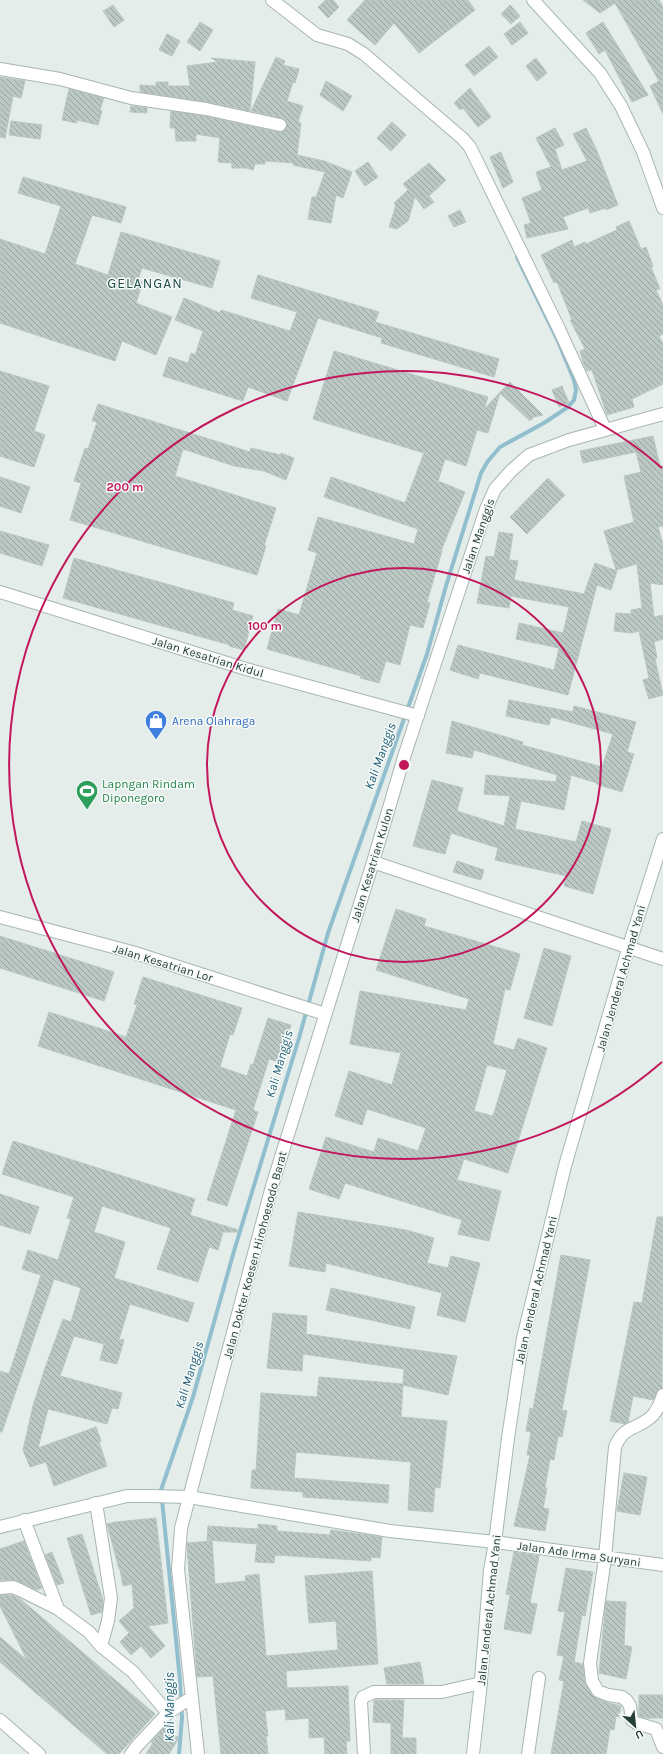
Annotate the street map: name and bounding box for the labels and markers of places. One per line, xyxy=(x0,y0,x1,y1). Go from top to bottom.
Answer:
shop icon: Arena Olahraga xyxy=(143,708,169,741)
place label: Arena Olahraga xyxy=(172,714,255,728)
centre of rings xyxy=(397,758,411,772)
place label: Lapngan Rindam Diponegoro xyxy=(102,777,195,805)
sports icon: Lapngan Rindam Diponegoro xyxy=(74,778,100,811)

